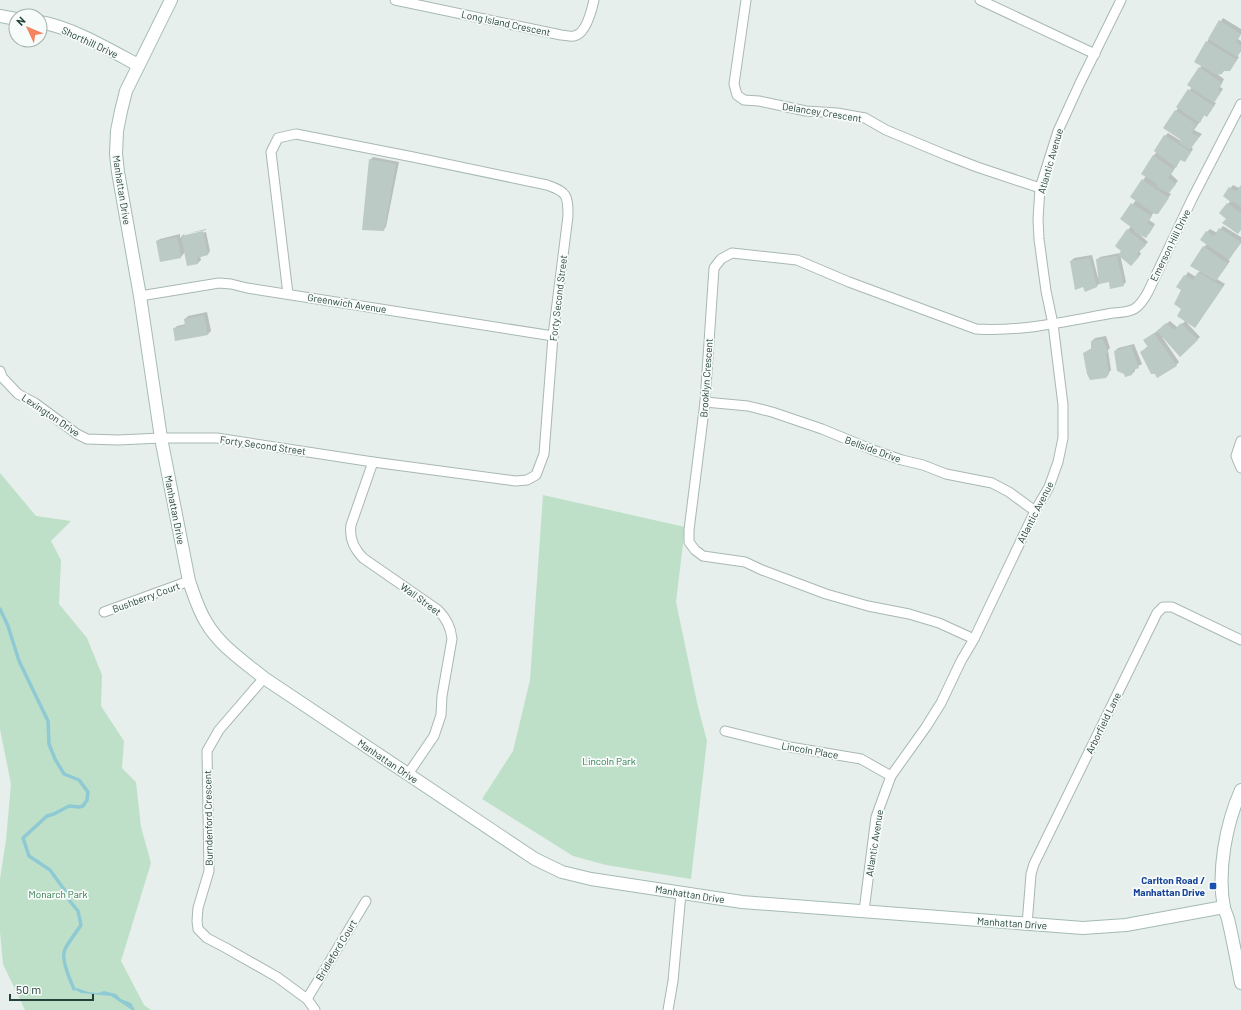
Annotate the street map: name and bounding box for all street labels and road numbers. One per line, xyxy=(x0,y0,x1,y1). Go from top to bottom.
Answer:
street label: Long Island Crescent xyxy=(460,8,552,38)
street label: Shorthill Drive xyxy=(60,24,120,60)
street label: Delancey Crescent xyxy=(781,100,863,124)
street label: Atlantic Avenue xyxy=(1035,127,1065,195)
street label: Manhattan Drive xyxy=(111,154,133,226)
street label: Emerson Hill Drive xyxy=(1147,207,1193,283)
street label: Forty Second Street xyxy=(547,254,569,342)
street label: Greenwich Avenue xyxy=(307,291,387,315)
street label: Brooklyn Crescent xyxy=(697,338,715,418)
street label: Lexington Drive xyxy=(20,391,82,439)
street label: Forty Second Street xyxy=(219,433,307,457)
street label: Bellside Drive xyxy=(843,433,903,465)
street label: Manhattan Drive xyxy=(162,474,188,546)
street label: Atlantic Avenue xyxy=(1014,479,1056,545)
street label: Bushberry Court xyxy=(111,579,182,615)
street label: Wall Street xyxy=(398,580,444,618)
street label: Arborfield Lane xyxy=(1083,690,1123,756)
street label: Manhattan Drive xyxy=(356,736,420,786)
street label: Lincoln Place xyxy=(781,739,839,761)
street label: Burndenford Crescent xyxy=(201,770,215,866)
street label: Atlantic Avenue xyxy=(863,809,885,877)
street label: Manhattan Drive xyxy=(654,883,726,905)
street label: Manhattan Drive xyxy=(977,915,1047,931)
street label: Bridleford Court xyxy=(313,917,359,983)

